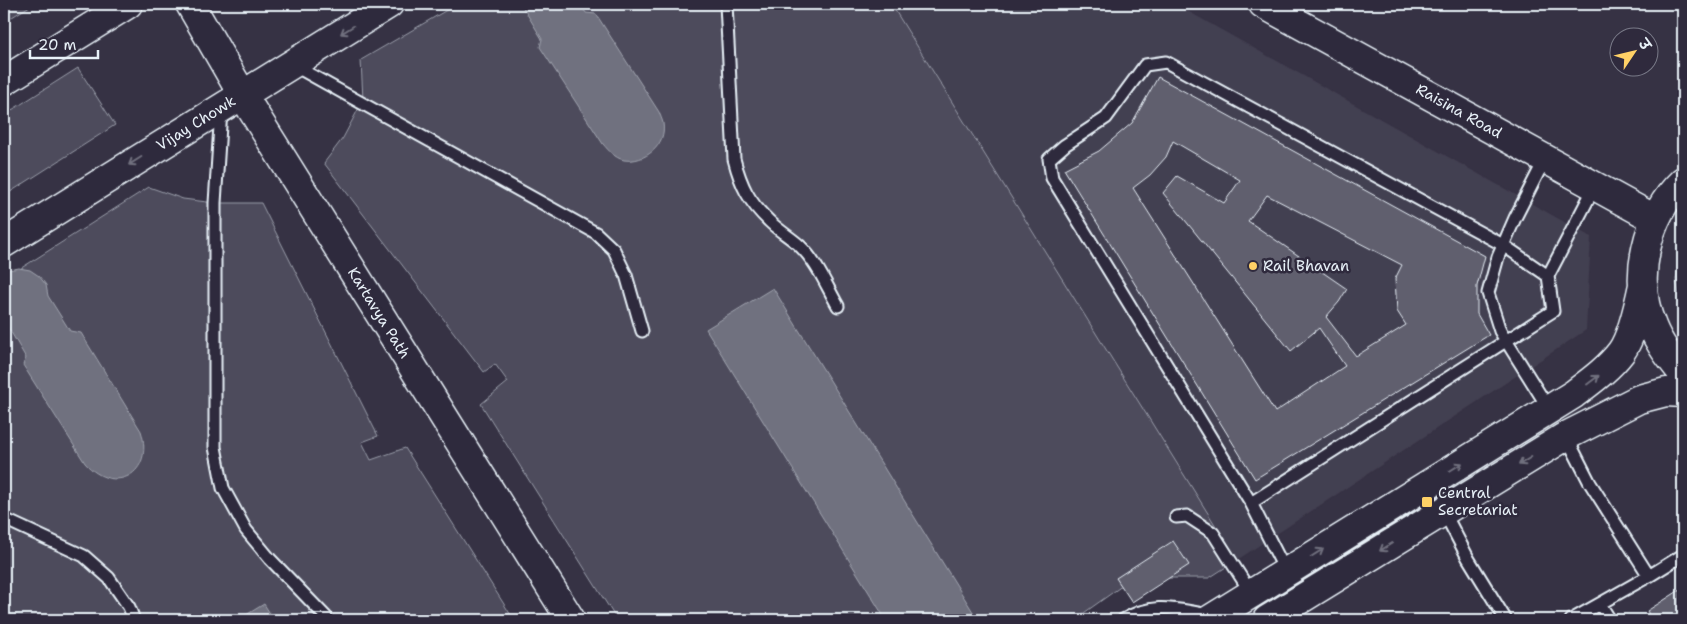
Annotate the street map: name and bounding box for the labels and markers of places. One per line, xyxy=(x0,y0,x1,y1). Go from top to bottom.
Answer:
place label: Rail Bhavan xyxy=(1263,256,1349,276)
marker: Rail Bhavan xyxy=(1247,260,1259,272)
place label: Central Secretariat xyxy=(1438,483,1518,520)
marker: Central Secretariat xyxy=(1420,495,1434,509)

